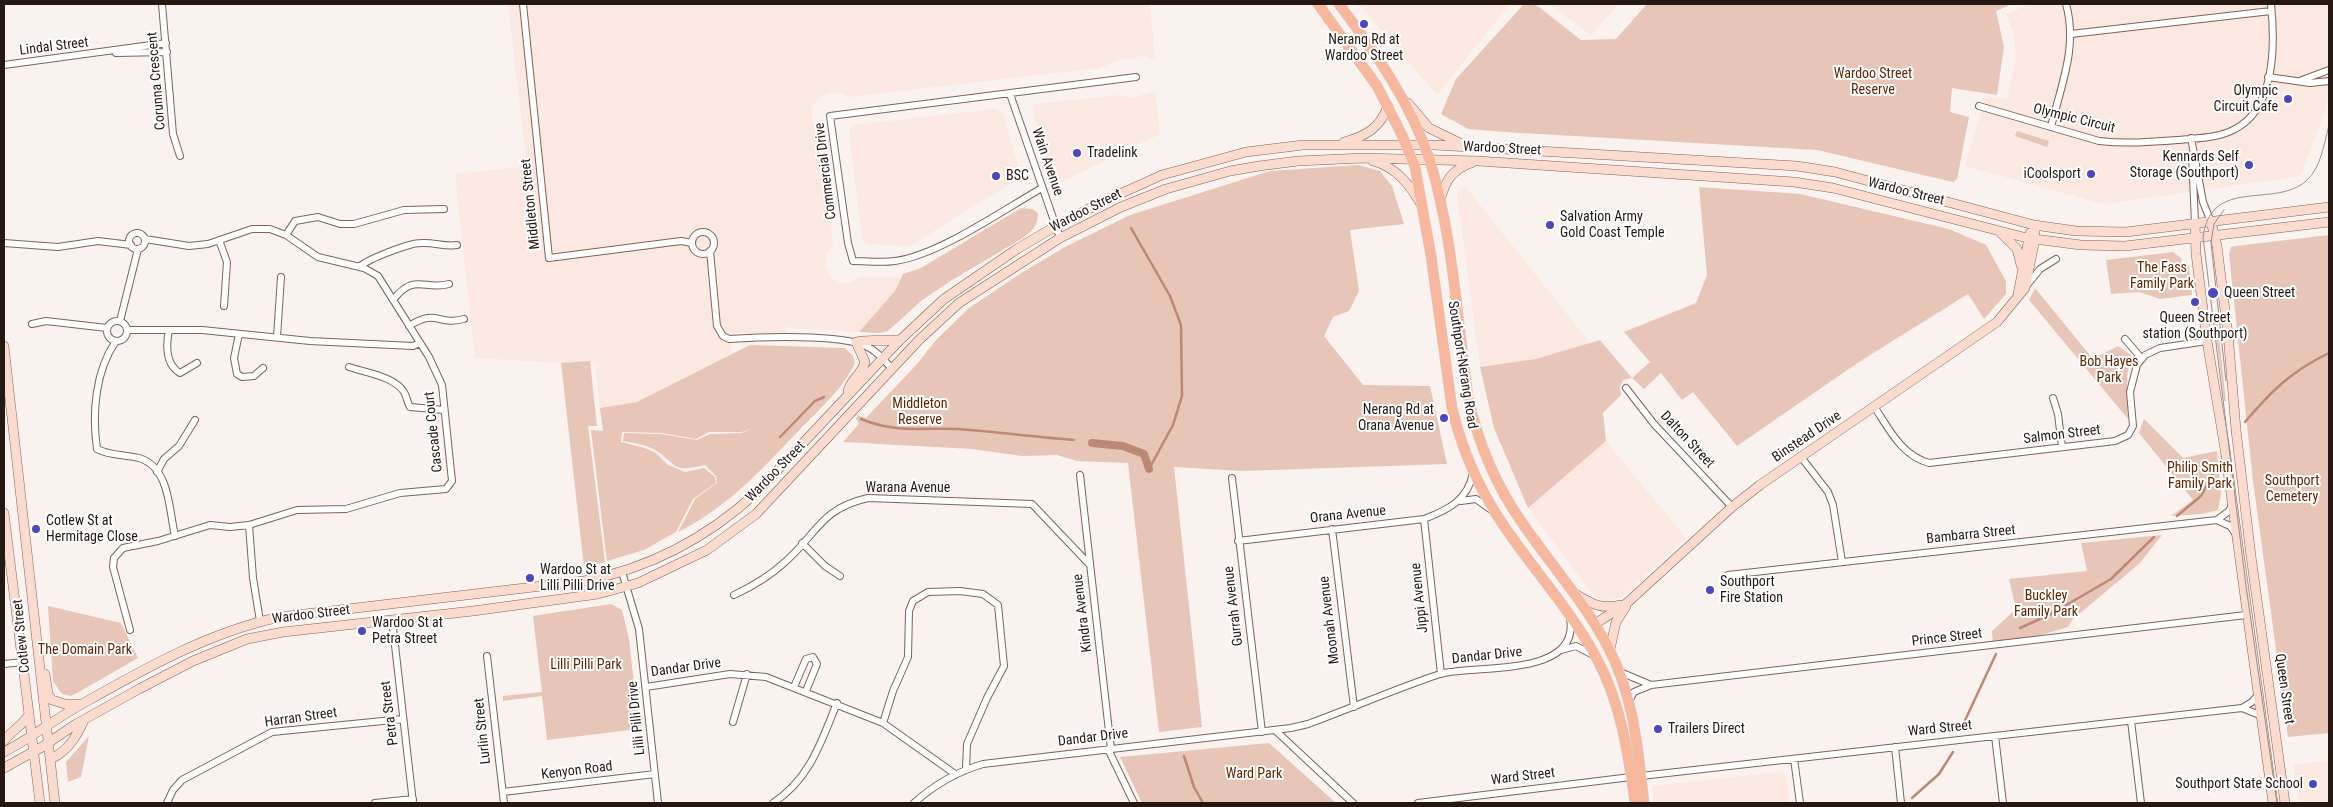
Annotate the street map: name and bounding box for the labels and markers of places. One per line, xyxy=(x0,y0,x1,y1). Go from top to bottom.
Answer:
marker: Nerang Rd at Wardoo Street xyxy=(1358,18,1370,30)
place label: Nerang Rd at Wardoo Street xyxy=(1325,32,1403,64)
place label: Olympic Circuit Cafe xyxy=(2213,83,2278,115)
marker: Olympic Circuit Cafe xyxy=(2282,93,2294,105)
place label: Tradelink xyxy=(1087,145,1137,161)
marker: Tradelink xyxy=(1071,147,1083,159)
place label: Kennards Self Storage (Southport) xyxy=(2130,149,2239,182)
marker: Kennards Self Storage (Southport) xyxy=(2243,159,2255,171)
place label: iCoolsport xyxy=(2024,166,2081,182)
place label: BSC xyxy=(1006,168,1029,184)
marker: iCoolsport xyxy=(2085,168,2097,180)
marker: BSC xyxy=(990,170,1002,182)
place label: Salvation Army Gold Coast Temple xyxy=(1560,209,1664,242)
marker: Salvation Army Gold Coast Temple xyxy=(1544,219,1556,231)
place label: Queen Street xyxy=(2224,285,2295,301)
marker: Queen Street xyxy=(2206,286,2220,300)
marker: Queen Street station (Southport) xyxy=(2189,296,2201,308)
place label: Queen Street station (Southport) xyxy=(2142,310,2248,342)
place label: Nerang Rd at Orana Avenue xyxy=(1358,402,1434,434)
marker: Nerang Rd at Orana Avenue xyxy=(1438,412,1450,424)
place label: Cotlew St at Hermitage Close xyxy=(46,513,138,546)
marker: Cotlew St at Hermitage Close xyxy=(30,523,42,535)
place label: Wardoo St at Lilli Pilli Drive xyxy=(540,562,614,594)
marker: Wardoo St at Lilli Pilli Drive xyxy=(524,572,536,584)
place label: Southport Fire Station xyxy=(1720,574,1783,606)
marker: Southport Fire Station xyxy=(1704,584,1716,596)
place label: Wardoo St at Petra Street xyxy=(372,615,443,648)
marker: Wardoo St at Petra Street xyxy=(356,625,368,637)
place label: Trailers Direct xyxy=(1668,721,1745,737)
marker: Trailers Direct xyxy=(1652,723,1664,735)
place label: Southport State School xyxy=(2175,776,2303,792)
marker: Southport State School xyxy=(2307,778,2319,790)

